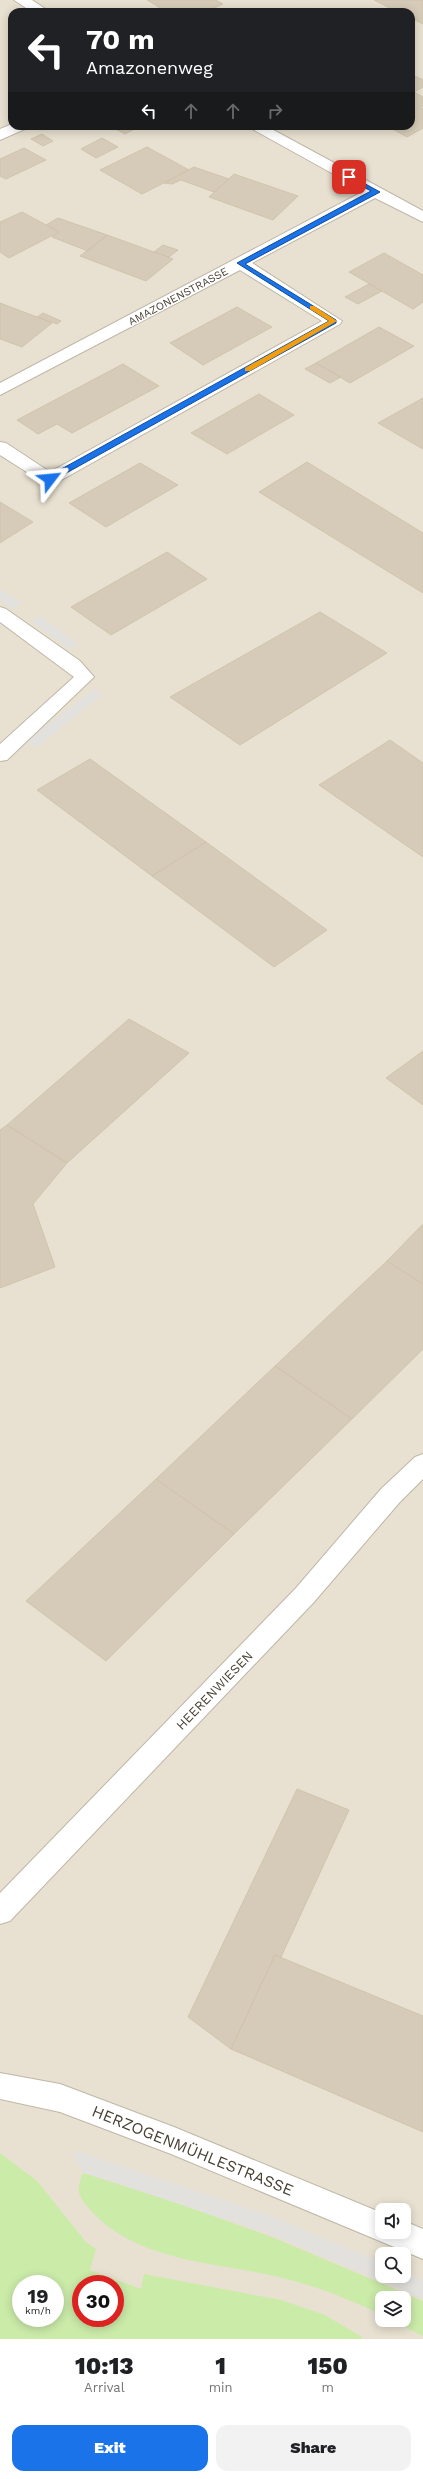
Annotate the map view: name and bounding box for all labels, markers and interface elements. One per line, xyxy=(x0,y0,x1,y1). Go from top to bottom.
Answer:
text: 70 m xyxy=(86,23,155,56)
icon: left xyxy=(20,24,72,76)
text: Amazonenweg xyxy=(86,57,213,78)
icon: left xyxy=(138,100,160,122)
icon: ahead xyxy=(180,100,202,122)
icon: ahead xyxy=(222,100,244,122)
icon: right xyxy=(264,100,286,122)
pin xyxy=(332,160,366,194)
icon: arrive xyxy=(338,166,360,188)
street label: AMAZONENSTRASSE xyxy=(126,265,230,328)
position arrow xyxy=(29,458,71,500)
street label: HEERENWIESEN xyxy=(173,1648,256,1733)
street label: HERZOGENMÜHLESTRASSE xyxy=(89,2101,296,2200)
map controls xyxy=(375,2203,411,2327)
button: sound xyxy=(375,2203,411,2239)
button: search xyxy=(375,2247,411,2283)
speed limit sign: 30 xyxy=(72,2275,124,2327)
text: 19 xyxy=(28,2284,48,2308)
button: layers xyxy=(375,2291,411,2327)
text: km/h xyxy=(25,2305,51,2316)
text: 10:13 xyxy=(75,2352,134,2380)
text: 1 xyxy=(215,2352,226,2380)
text: 150 xyxy=(308,2352,348,2380)
text: Arrival xyxy=(84,2380,125,2395)
text: min xyxy=(209,2380,233,2395)
text: m xyxy=(322,2380,334,2395)
button: Exit xyxy=(12,2425,208,2471)
button: Share xyxy=(216,2425,411,2471)

